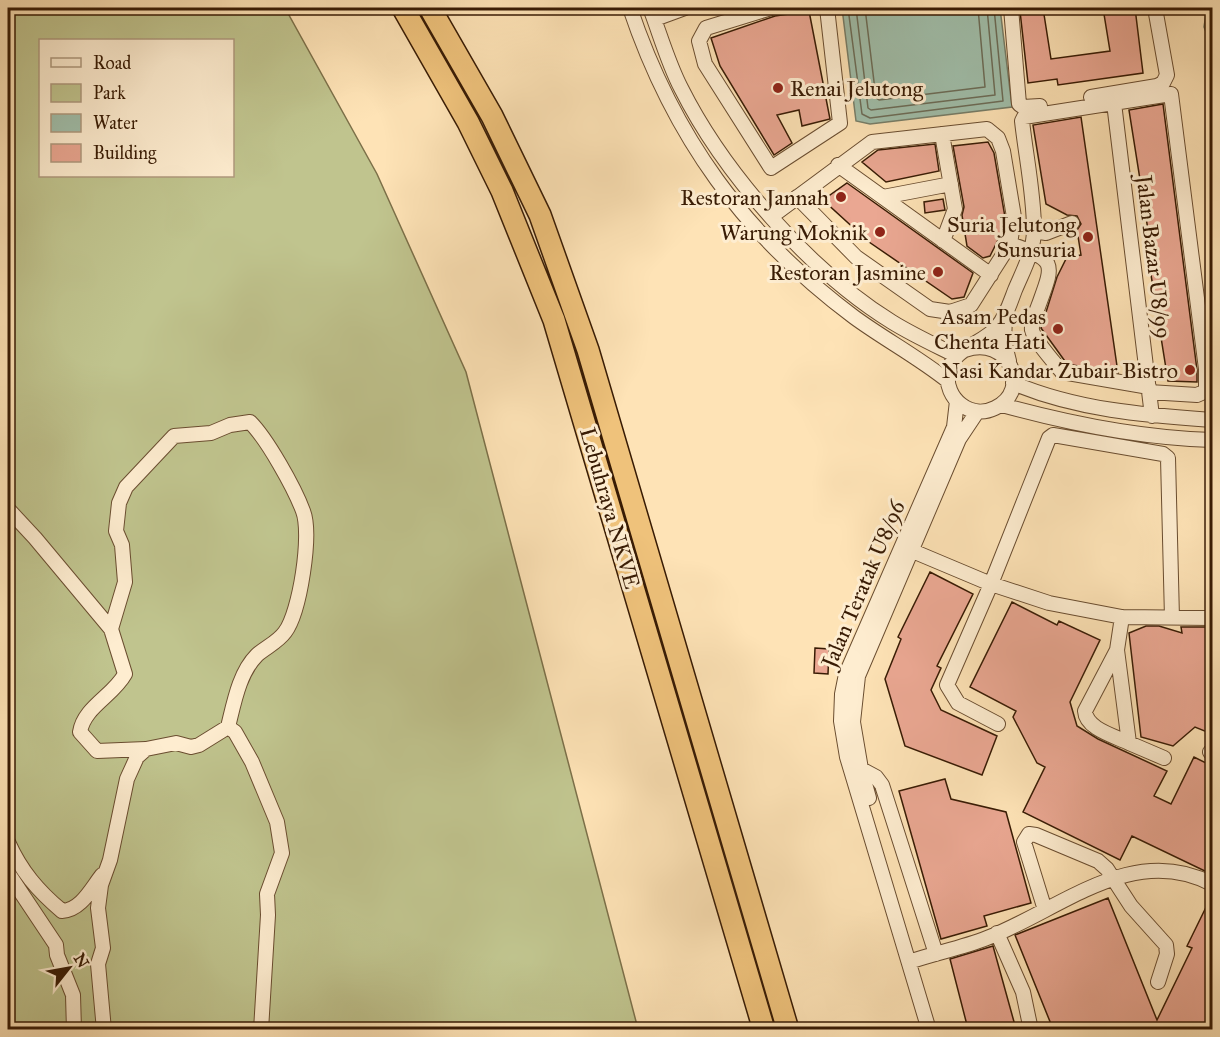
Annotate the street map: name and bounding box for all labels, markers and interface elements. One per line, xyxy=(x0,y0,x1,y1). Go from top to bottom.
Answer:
legend xyxy=(39,39,234,177)
text: Road xyxy=(93,52,131,74)
place label: Renai Jelutong xyxy=(790,75,924,102)
marker: Renai Jelutong xyxy=(771,81,785,95)
text: Park xyxy=(93,82,126,104)
text: Water xyxy=(93,112,138,134)
text: Building xyxy=(93,142,157,165)
street label: Jalan Bazar U8/99 xyxy=(1130,172,1177,340)
place label: Restoran Jannah xyxy=(680,184,829,211)
marker: Restoran Jannah xyxy=(834,190,848,204)
place label: Suria Jelutong Sunsuria xyxy=(947,211,1077,263)
place label: Warung Moknik xyxy=(720,219,869,246)
marker: Warung Moknik xyxy=(873,225,887,239)
marker: Suria Jelutong Sunsuria xyxy=(1081,230,1095,244)
place label: Restoran Jasmine xyxy=(769,259,926,286)
marker: Restoran Jasmine xyxy=(931,265,945,279)
place label: Asam Pedas Chenta Hati xyxy=(934,303,1046,355)
marker: Asam Pedas Chenta Hati xyxy=(1051,322,1065,336)
place label: Nasi Kandar Zubair Bistro xyxy=(941,357,1178,384)
marker: Nasi Kandar Zubair Bistro xyxy=(1183,363,1197,377)
street label: Lebuhraya NKVE xyxy=(574,424,646,592)
street label: Jalan Teratak U8/96 xyxy=(815,495,911,674)
north arrow xyxy=(39,938,99,998)
text: N xyxy=(70,950,93,972)

